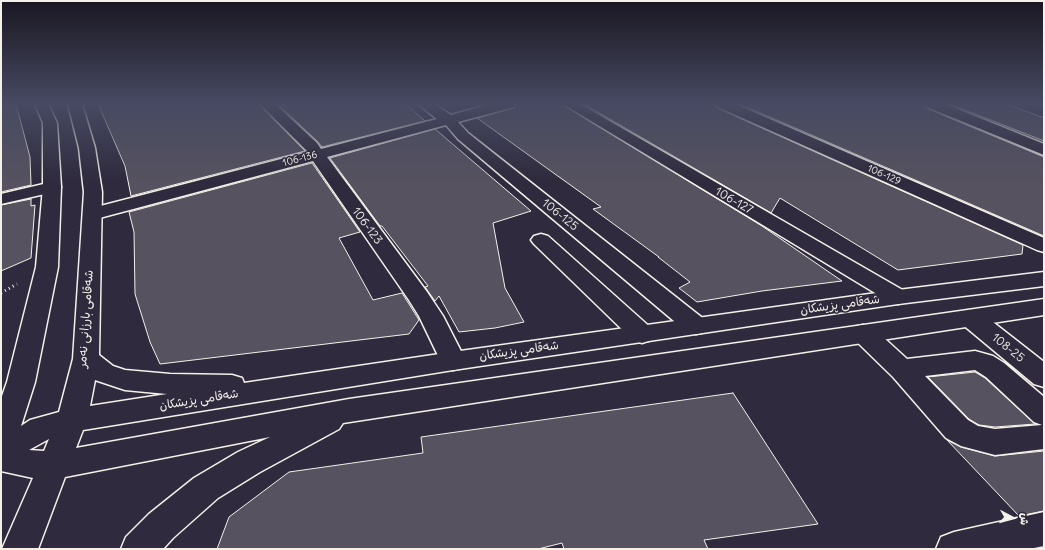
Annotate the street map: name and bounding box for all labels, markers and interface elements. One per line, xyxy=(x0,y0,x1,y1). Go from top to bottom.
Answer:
street label: 106-136 xyxy=(281,149,319,169)
street label: 106-129 xyxy=(865,162,903,188)
street label: 106-127 xyxy=(712,184,756,218)
street label: 106-125 xyxy=(539,196,581,234)
street label: 106-123 xyxy=(349,205,385,247)
street label: شەقامی بارزانی نەمر xyxy=(75,270,97,368)
street label: شەقامی پزیشکان xyxy=(799,292,881,318)
street label: 108-25 xyxy=(989,330,1027,366)
street label: شەقامی پزیشکان xyxy=(478,338,560,364)
street label: شەقامی پزیشکان xyxy=(158,387,240,413)
north arrow xyxy=(993,498,1033,538)
text: ش xyxy=(1017,512,1033,526)

